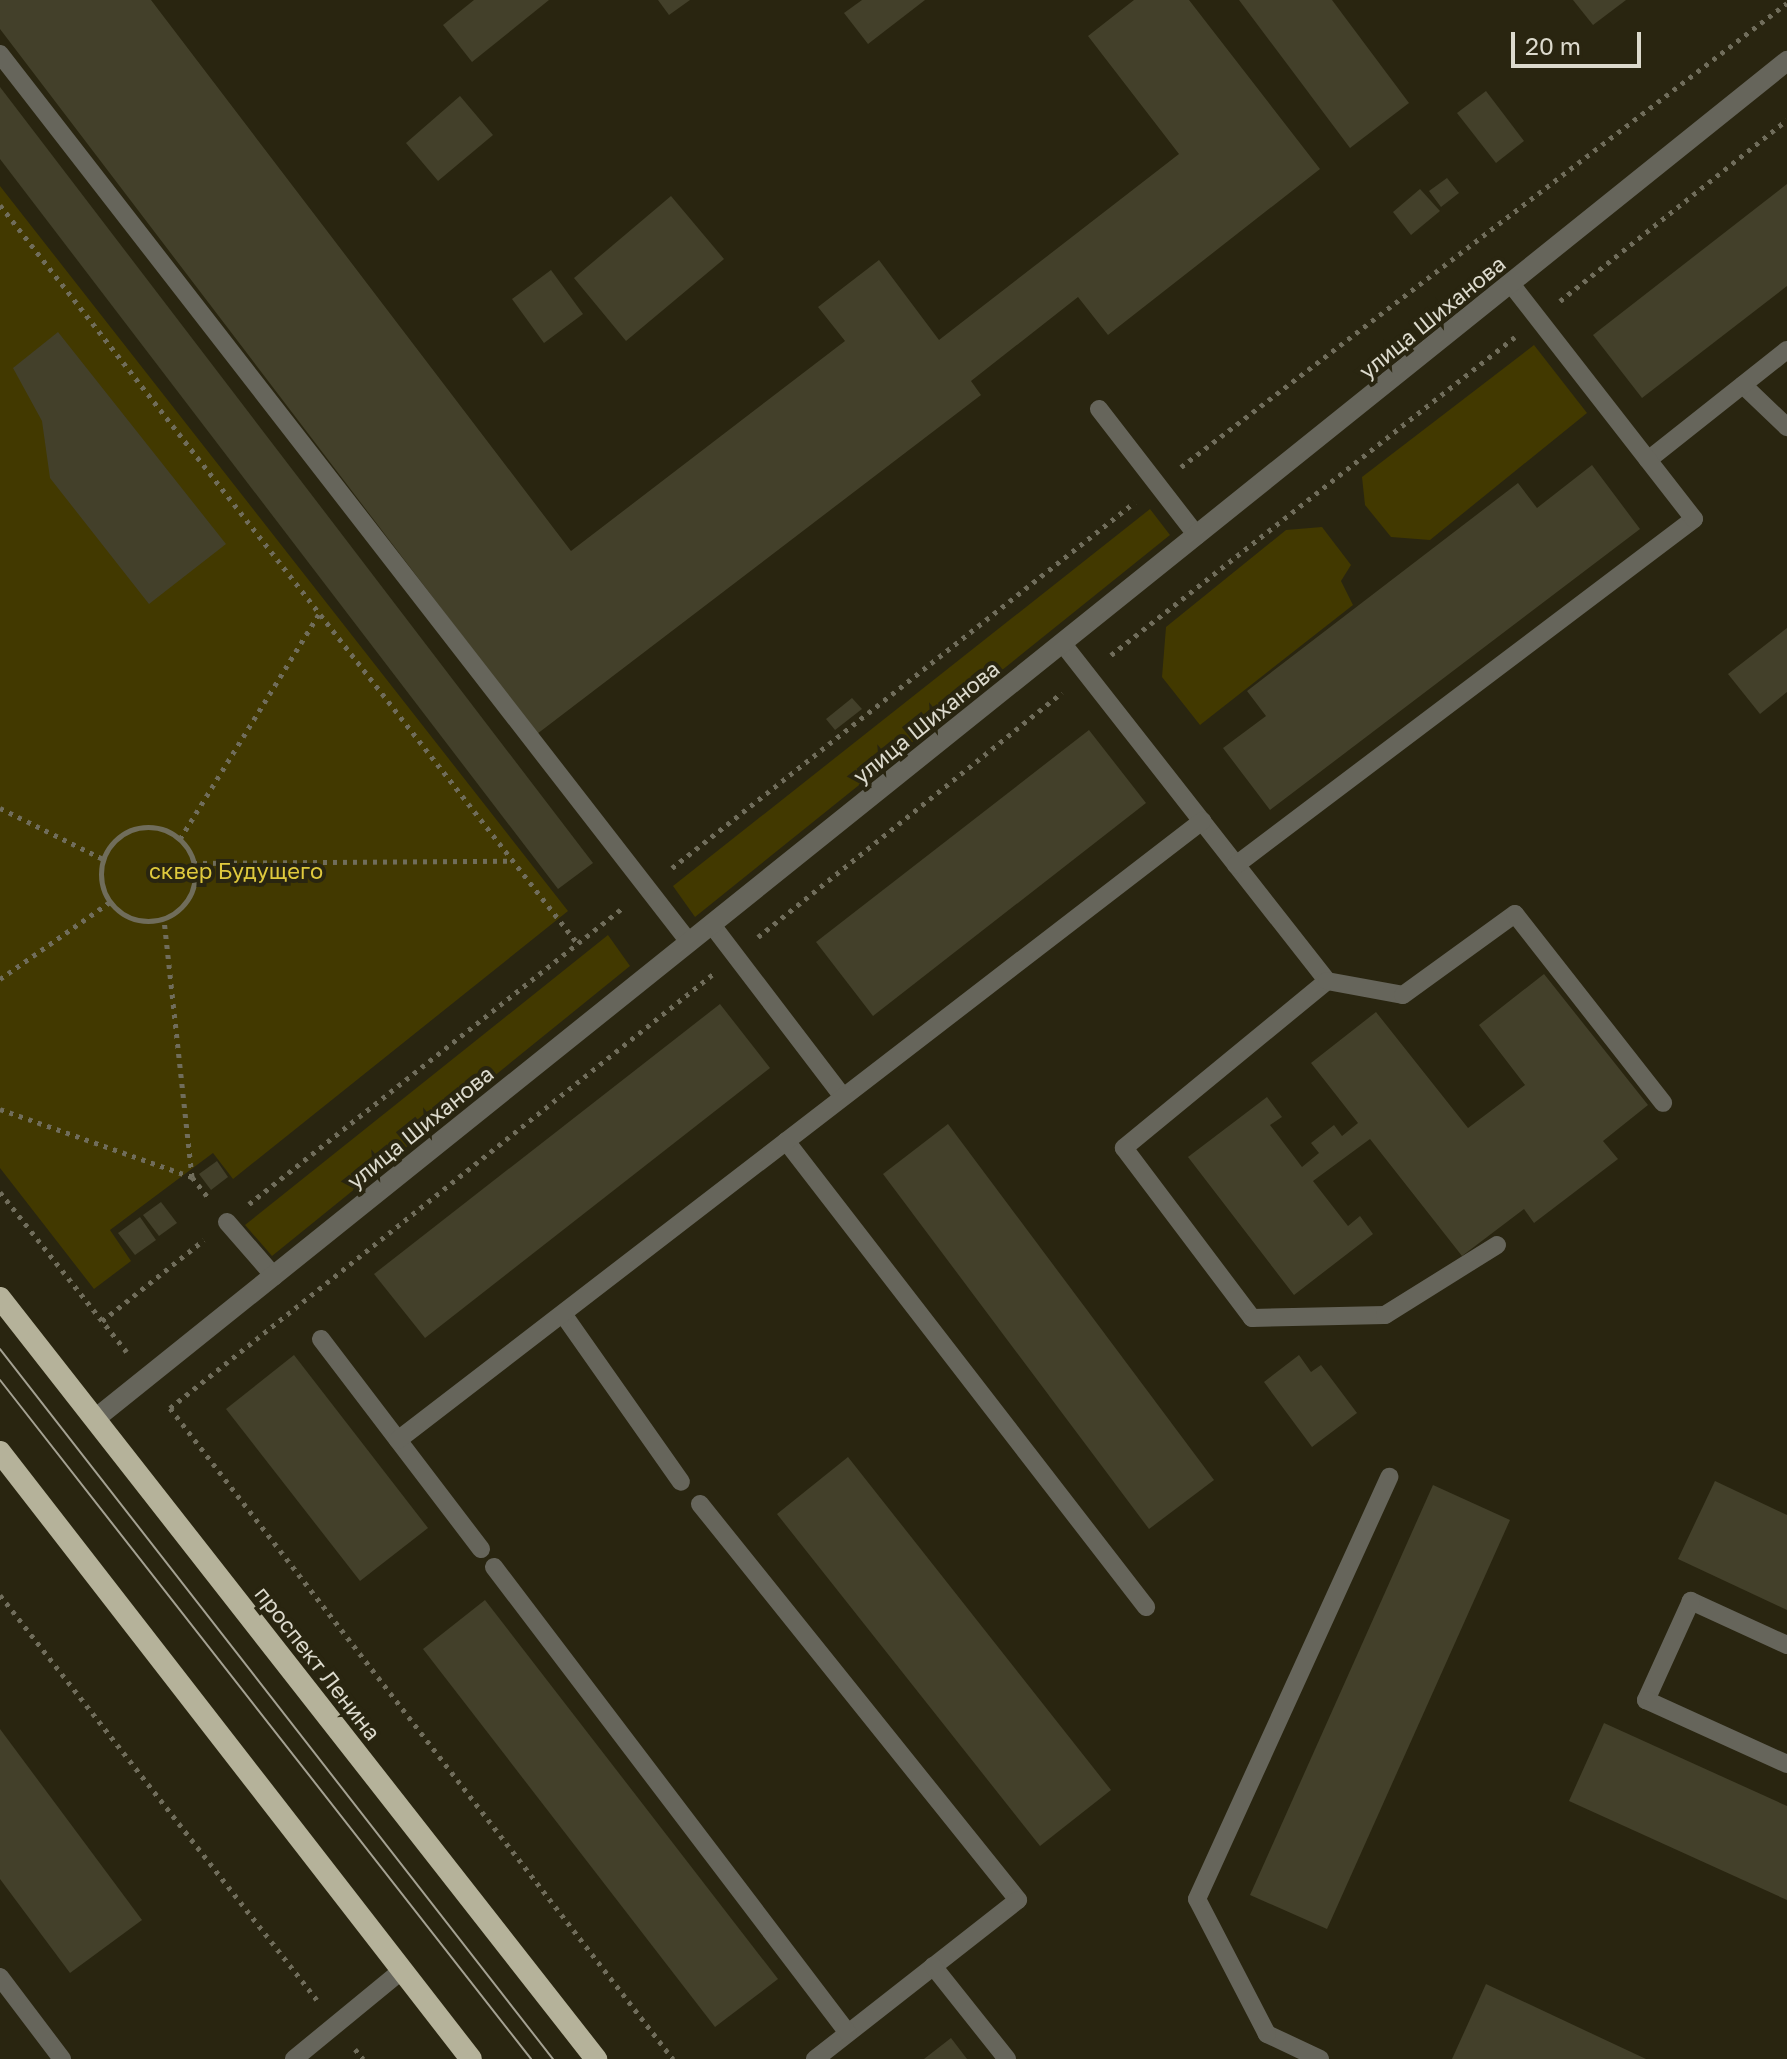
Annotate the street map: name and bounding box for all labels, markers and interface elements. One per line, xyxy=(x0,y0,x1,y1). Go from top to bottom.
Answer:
scale bar xyxy=(1515,16,1645,66)
text: 20 m xyxy=(1525,31,1581,60)
street label: улица Шиханова xyxy=(1354,250,1510,384)
street label: улица Шиханова xyxy=(848,655,1004,789)
park label: сквер Будущего xyxy=(149,858,323,884)
street label: улица Шиханова xyxy=(342,1060,498,1194)
street label: проспект Ленина xyxy=(250,1581,386,1745)

